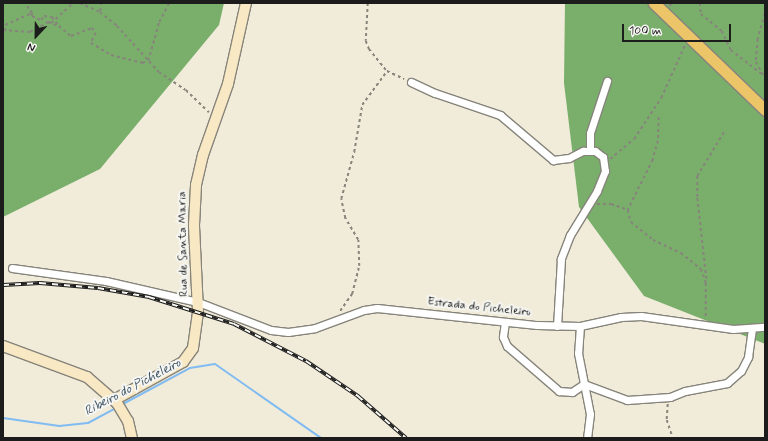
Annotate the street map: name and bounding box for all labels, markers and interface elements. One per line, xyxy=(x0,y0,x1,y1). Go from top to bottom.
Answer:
north arrow xyxy=(16,16,56,56)
scale bar xyxy=(624,16,733,42)
text: 100 m xyxy=(629,23,661,39)
text: N xyxy=(25,39,38,55)
street label: Rua de Santa Maria xyxy=(176,193,192,295)
street label: Estrada do Picheleiro xyxy=(427,295,531,321)
water label: Ribeiro do Picheleiro xyxy=(82,356,184,420)

